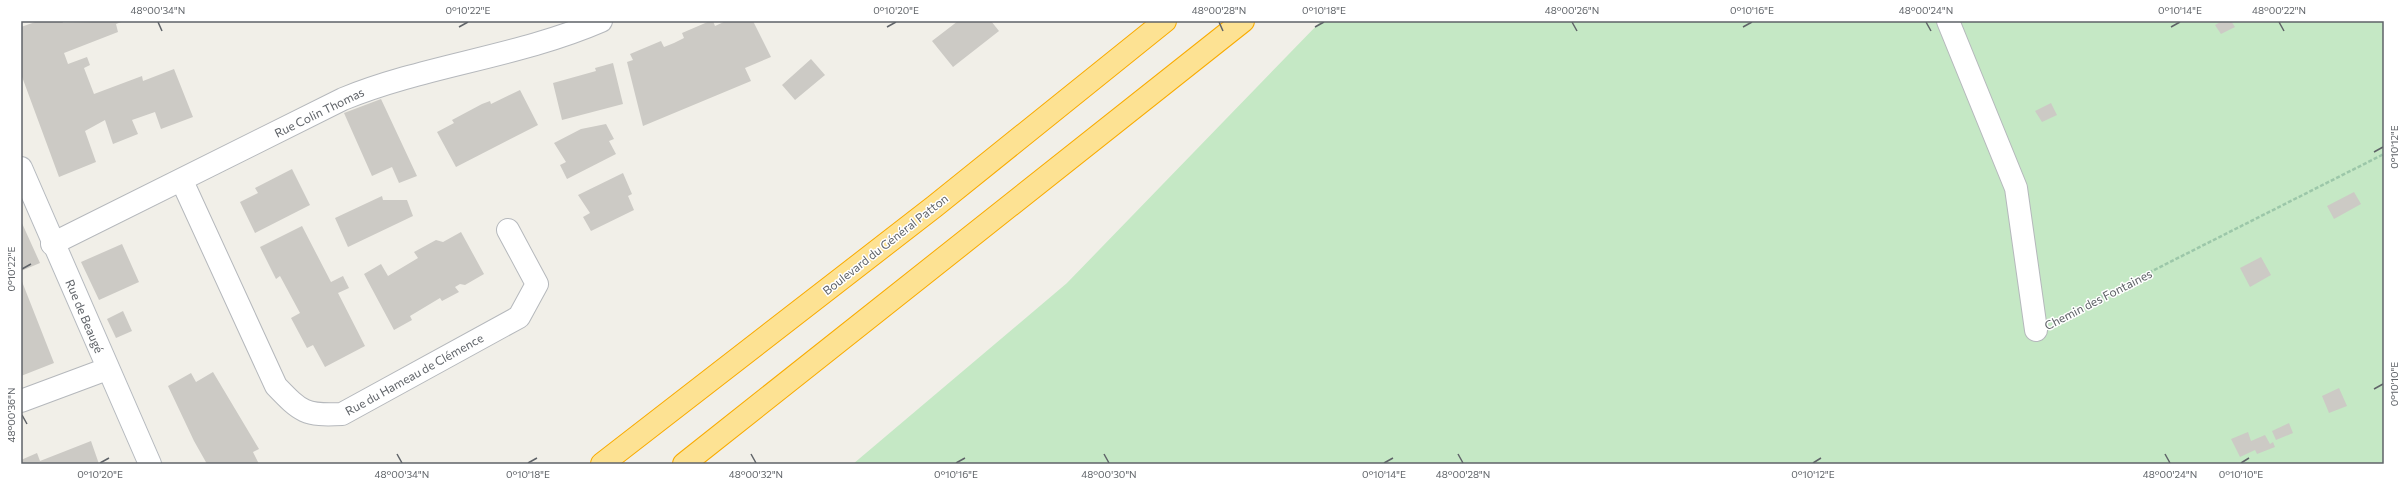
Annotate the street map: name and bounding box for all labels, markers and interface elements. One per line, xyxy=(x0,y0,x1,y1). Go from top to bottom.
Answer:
text: 48°00'34"N xyxy=(131,4,185,16)
text: 0°10'22"E xyxy=(446,4,490,16)
text: 0°10'20"E xyxy=(873,4,919,16)
text: 48°00'28"N xyxy=(1192,4,1246,16)
text: 0°10'18"E xyxy=(1302,4,1346,16)
text: 48°00'26"N xyxy=(1545,4,1599,16)
text: 0°10'16"E xyxy=(1730,4,1774,16)
text: 48°00'24"N xyxy=(1899,4,1953,16)
text: 0°10'14"E xyxy=(2158,4,2202,16)
text: 48°00'22"N xyxy=(2252,4,2306,16)
street label: Rue Colin Thomas xyxy=(272,84,366,140)
text: 0°10'12"E xyxy=(2388,125,2400,169)
street label: Boulevard du Général Patton xyxy=(820,191,950,297)
text: 0°10'22"E xyxy=(5,247,17,291)
street label: Chemin des Fontaines xyxy=(2042,266,2154,332)
street label: Rue de Beaugé xyxy=(63,277,107,355)
street label: Rue du Hameau de Clémence xyxy=(343,330,485,418)
text: 0°10'10"E xyxy=(2388,362,2400,406)
text: 48°00'36"N xyxy=(5,388,17,442)
text: 0°10'20"E xyxy=(77,468,123,480)
text: 48°00'34"N xyxy=(375,468,429,480)
text: 0°10'18"E xyxy=(506,468,550,480)
text: 48°00'32"N xyxy=(729,468,783,480)
text: 0°10'16"E xyxy=(934,468,978,480)
text: 48°00'30"N xyxy=(1081,468,1137,480)
text: 0°10'14"E xyxy=(1362,468,1406,480)
text: 48°00'28"N xyxy=(1436,468,1490,480)
text: 0°10'12"E xyxy=(1791,468,1835,480)
text: 48°00'24"N xyxy=(2143,468,2197,480)
text: 0°10'10"E xyxy=(2219,468,2263,480)

